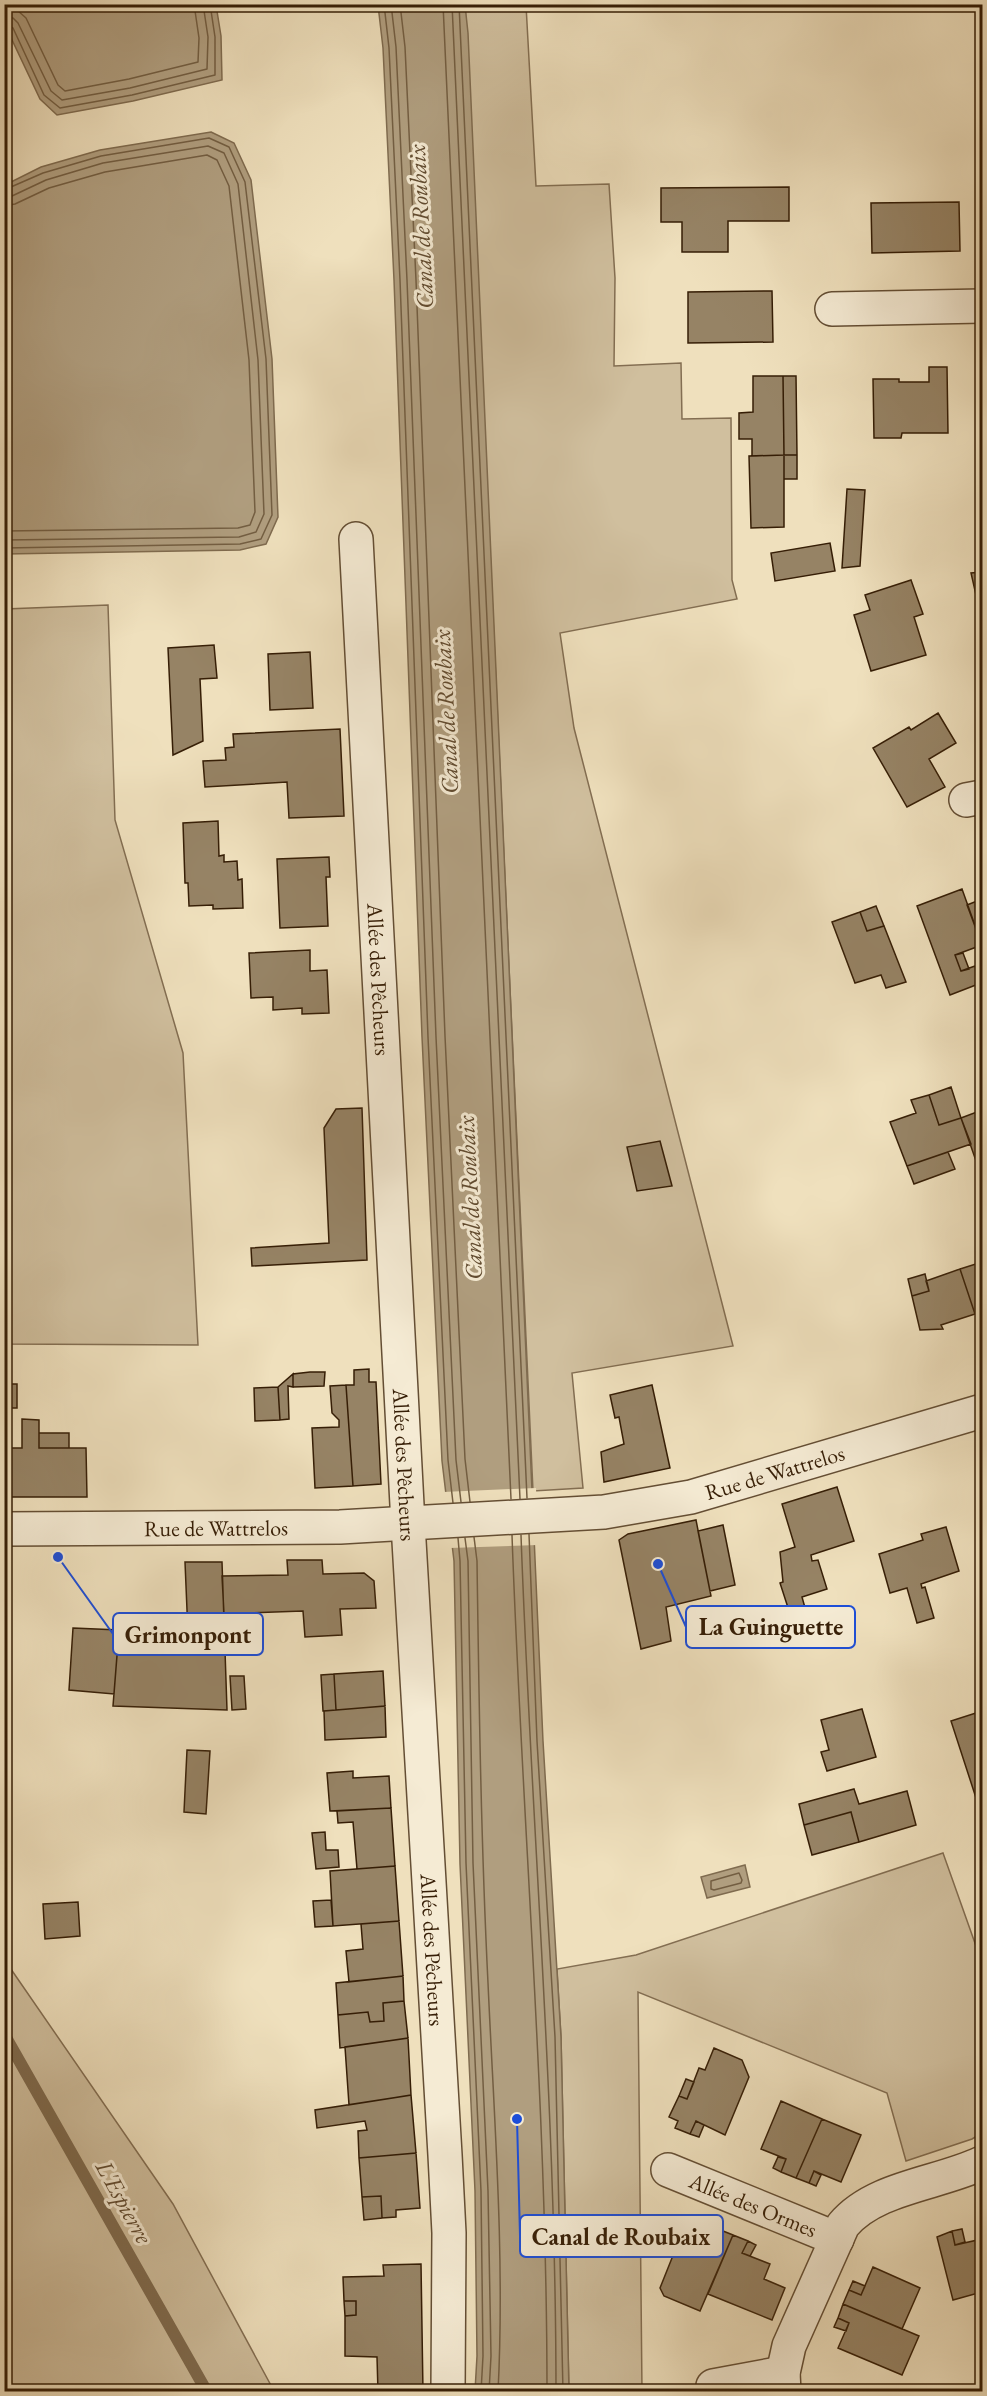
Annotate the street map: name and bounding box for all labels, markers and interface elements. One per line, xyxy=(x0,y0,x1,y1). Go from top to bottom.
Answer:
water label: Canal de Roubaix xyxy=(401,143,440,310)
water label: Canal de Roubaix xyxy=(426,628,465,795)
street label: Allée des Pêcheurs xyxy=(360,901,397,1056)
water label: Canal de Roubaix xyxy=(450,1114,489,1281)
street label: Allée des Pêcheurs xyxy=(386,1387,423,1542)
street label: Rue de Wattrelos xyxy=(702,1438,848,1507)
street label: Rue de Wattrelos xyxy=(144,1513,288,1543)
callout: La Guinguette xyxy=(686,1606,855,1648)
text: La Guinguette xyxy=(699,1611,843,1643)
callout: Grimonpont xyxy=(113,1613,263,1655)
text: Grimonpont xyxy=(125,1619,251,1650)
street label: Allée des Pêcheurs xyxy=(413,1872,451,2027)
water label: L'Espierre xyxy=(88,2154,160,2250)
street label: Allée des Ormes xyxy=(684,2166,821,2244)
callout: Canal de Roubaix xyxy=(520,2215,723,2257)
text: Canal de Roubaix xyxy=(532,2221,710,2252)

